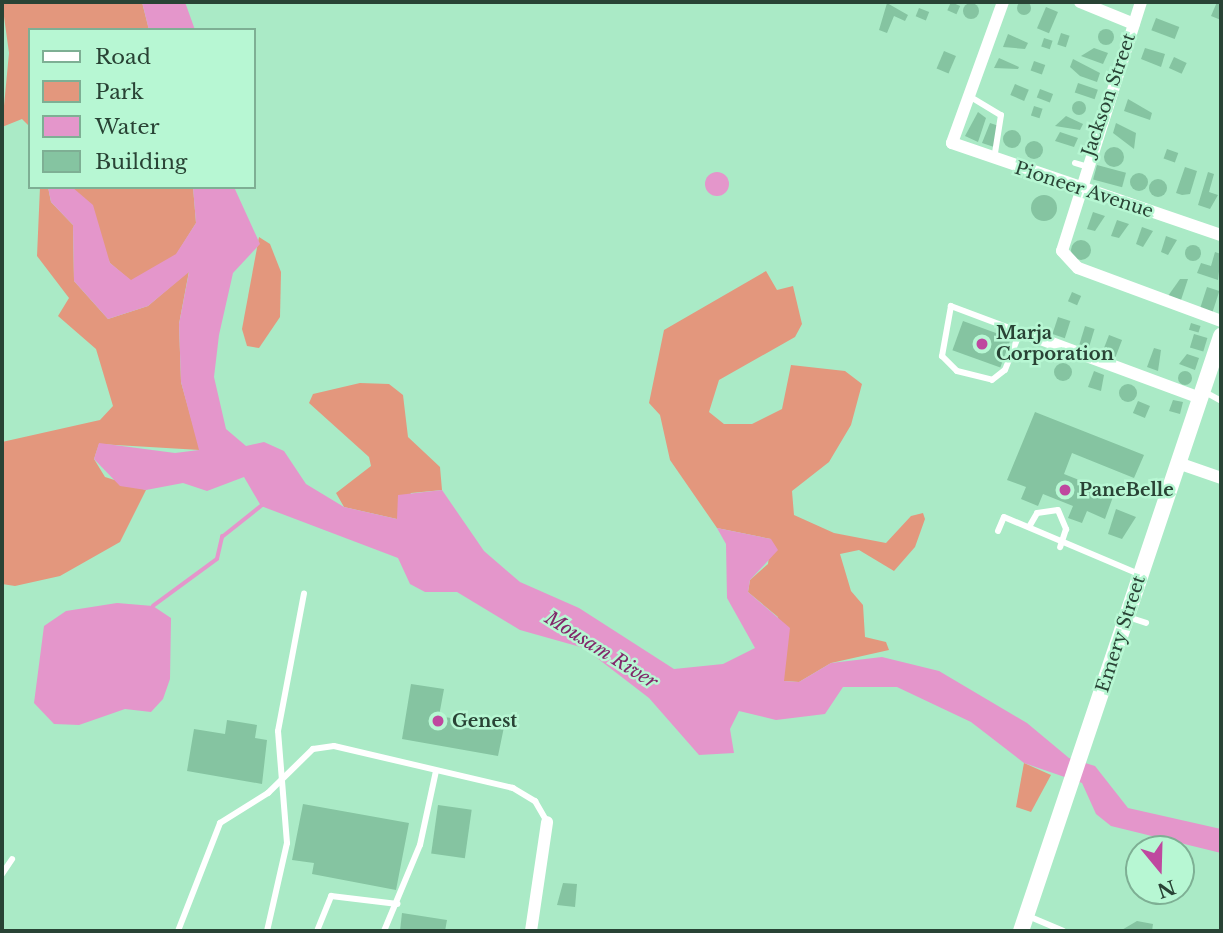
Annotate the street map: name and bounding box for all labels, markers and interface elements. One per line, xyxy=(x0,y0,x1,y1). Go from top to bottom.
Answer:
legend xyxy=(28,28,256,189)
street label: Jackson Street xyxy=(1078,31,1140,159)
text: Road xyxy=(95,44,151,70)
text: Park xyxy=(95,79,144,105)
text: Water xyxy=(95,114,159,140)
text: Building xyxy=(95,149,187,175)
street label: Pioneer Avenue xyxy=(1011,157,1157,223)
place label: Marja Corporation xyxy=(996,323,1114,366)
marker: Marja Corporation xyxy=(974,336,990,352)
place label: PaneBelle xyxy=(1079,479,1174,501)
marker: PaneBelle xyxy=(1057,482,1073,498)
street label: Emery Street xyxy=(1092,573,1150,695)
water label: Mousam River xyxy=(540,606,662,694)
place label: Genest xyxy=(452,710,517,732)
marker: Genest xyxy=(430,713,446,729)
north arrow xyxy=(1125,835,1195,905)
text: N xyxy=(1154,875,1179,902)

